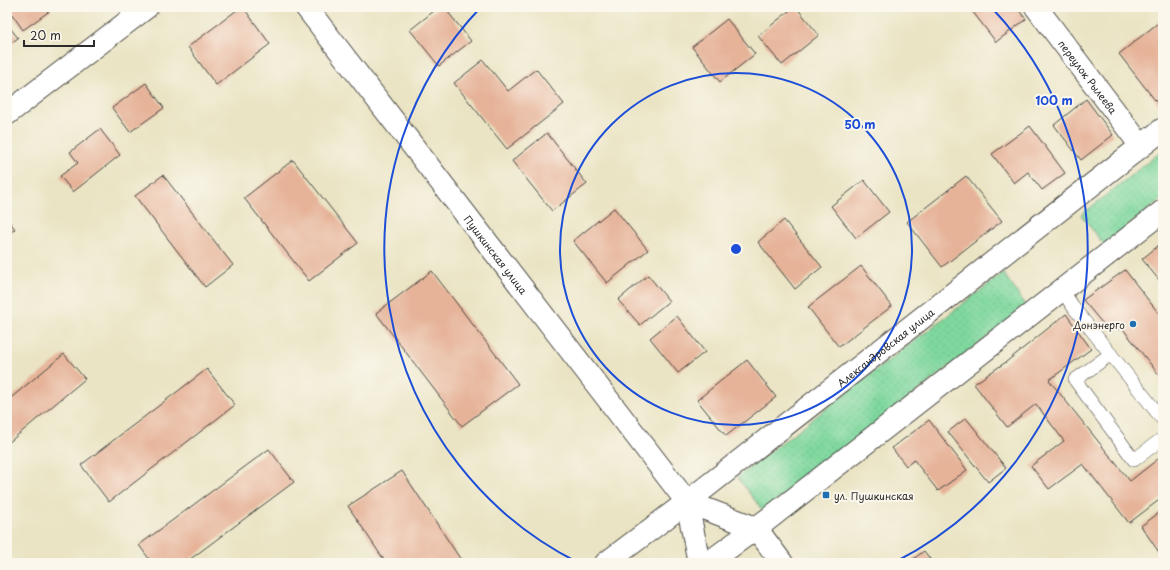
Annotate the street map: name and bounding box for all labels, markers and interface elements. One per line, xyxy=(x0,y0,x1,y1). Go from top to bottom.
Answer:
scale bar xyxy=(24,22,94,48)
text: 20 m xyxy=(30,26,61,44)
street label: переулок Рылеева xyxy=(1056,36,1122,117)
text: 100 m xyxy=(1035,91,1073,109)
text: 50 m xyxy=(844,115,876,133)
street label: Пушкинская улица xyxy=(461,212,532,297)
centre of rings xyxy=(729,242,743,256)
street label: Александровская улица xyxy=(833,304,937,390)
place label: Донэнерго xyxy=(1072,317,1125,332)
marker: Донэнерго xyxy=(1128,319,1138,329)
place label: ул. Пушкинская xyxy=(834,488,914,504)
marker: ул. Пушкинская xyxy=(821,490,831,500)

